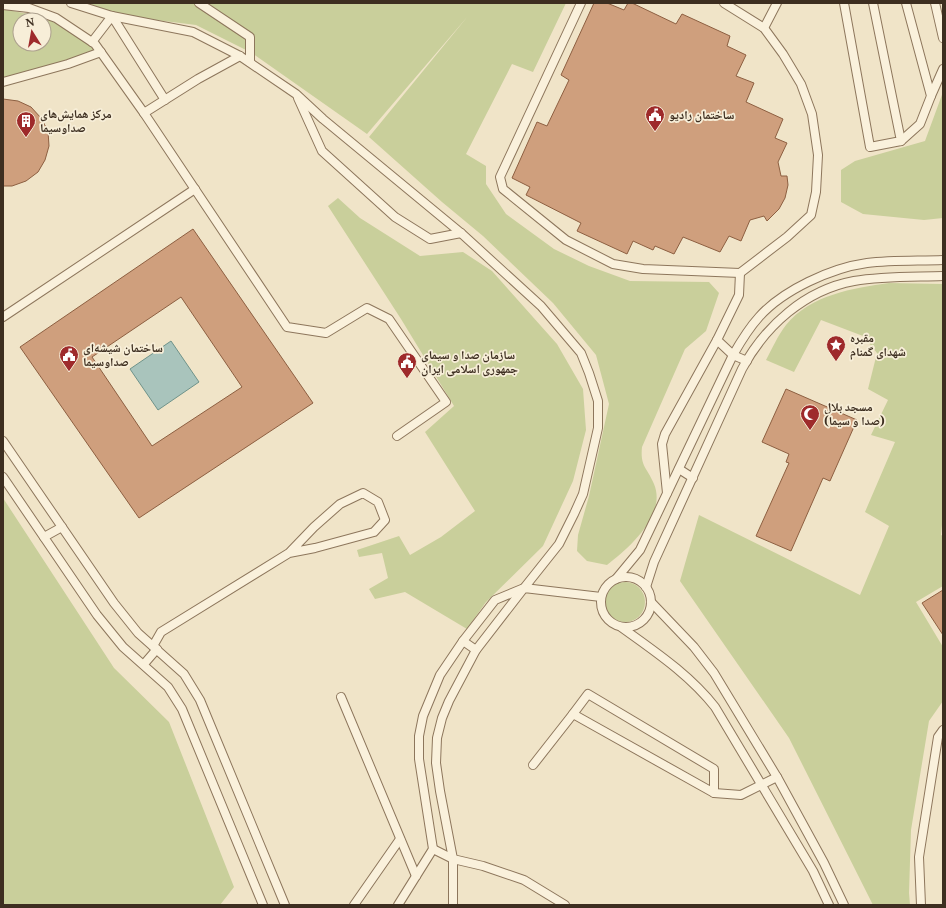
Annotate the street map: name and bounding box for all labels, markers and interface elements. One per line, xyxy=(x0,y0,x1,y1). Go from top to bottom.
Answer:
north arrow xyxy=(12,12,52,52)
text: N xyxy=(24,13,37,34)
public building icon: ساختمان رادیو xyxy=(644,104,666,132)
place label: مرکز همایش‌های صداوسیما xyxy=(40,105,112,140)
place label: ساختمان رادیو xyxy=(669,106,734,127)
building icon: مرکز همایش‌های صداوسیما xyxy=(15,110,37,138)
place label: مقبره شهدای گمنام xyxy=(850,329,906,364)
place icon: مقبره شهدای گمنام xyxy=(825,334,847,362)
place label: ساختمان شیشه‌ای صداوسیما xyxy=(83,339,163,374)
public building icon: ساختمان شیشه‌ای صداوسیما xyxy=(58,344,80,372)
place label: سازمان صدا و سیمای جمهوری اسلامی ایران xyxy=(421,346,518,381)
public building icon: سازمان صدا و سیمای جمهوری اسلامی ایران xyxy=(396,351,418,379)
place label: مسجد بلال (صدا و سیما) xyxy=(824,398,885,433)
mosque icon: مسجد بلال (صدا و سیما) xyxy=(799,403,821,431)

